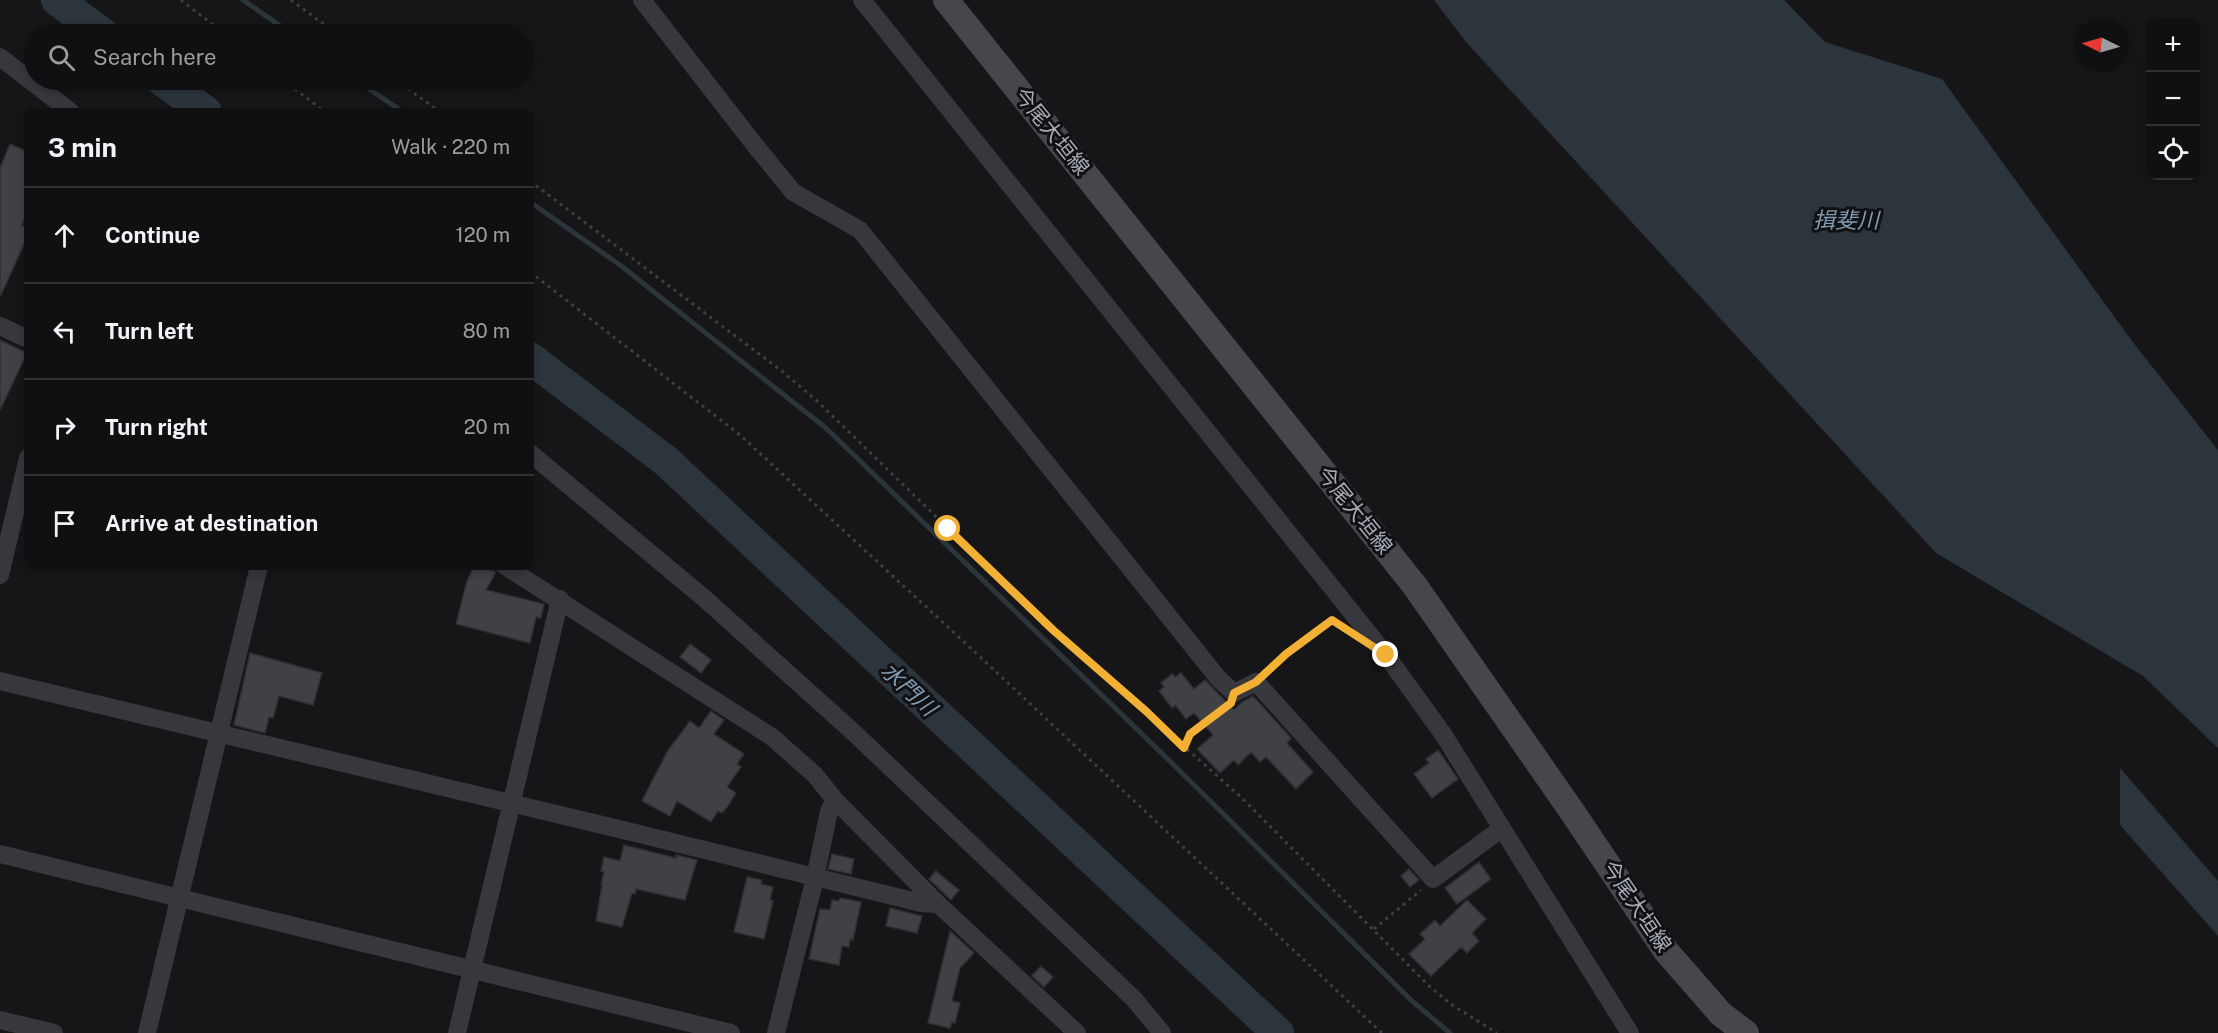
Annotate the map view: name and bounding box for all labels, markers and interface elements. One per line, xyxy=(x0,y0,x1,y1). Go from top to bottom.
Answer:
north arrow xyxy=(2074,18,2128,72)
map controls xyxy=(2146,18,2200,180)
button: + xyxy=(2146,18,2200,72)
search box xyxy=(24,24,534,90)
icon: search xyxy=(45,41,78,74)
text: Search here xyxy=(93,44,217,70)
button: − xyxy=(2146,72,2200,126)
street label: 今尾大垣線 xyxy=(1009,82,1095,180)
button: locate xyxy=(2146,126,2200,180)
text: 3 min xyxy=(48,132,117,163)
text: Walk · 220 m xyxy=(391,135,510,159)
water label: 揖斐川 xyxy=(1813,207,1881,233)
icon: ahead xyxy=(48,219,81,252)
text: Continue xyxy=(105,222,200,248)
text: 120 m xyxy=(456,223,510,247)
icon: left xyxy=(48,315,81,348)
text: Turn left xyxy=(105,318,194,344)
text: 80 m xyxy=(463,319,510,343)
icon: right xyxy=(48,411,81,444)
text: Turn right xyxy=(105,414,208,440)
text: 20 m xyxy=(464,415,510,439)
street label: 今尾大垣線 xyxy=(1312,461,1398,559)
icon: arrive xyxy=(48,507,81,540)
text: Arrive at destination xyxy=(105,510,318,536)
route start xyxy=(934,515,960,541)
route end xyxy=(1372,641,1398,667)
water label: 水門川 xyxy=(876,657,943,722)
street label: 今尾大垣線 xyxy=(1597,855,1677,957)

